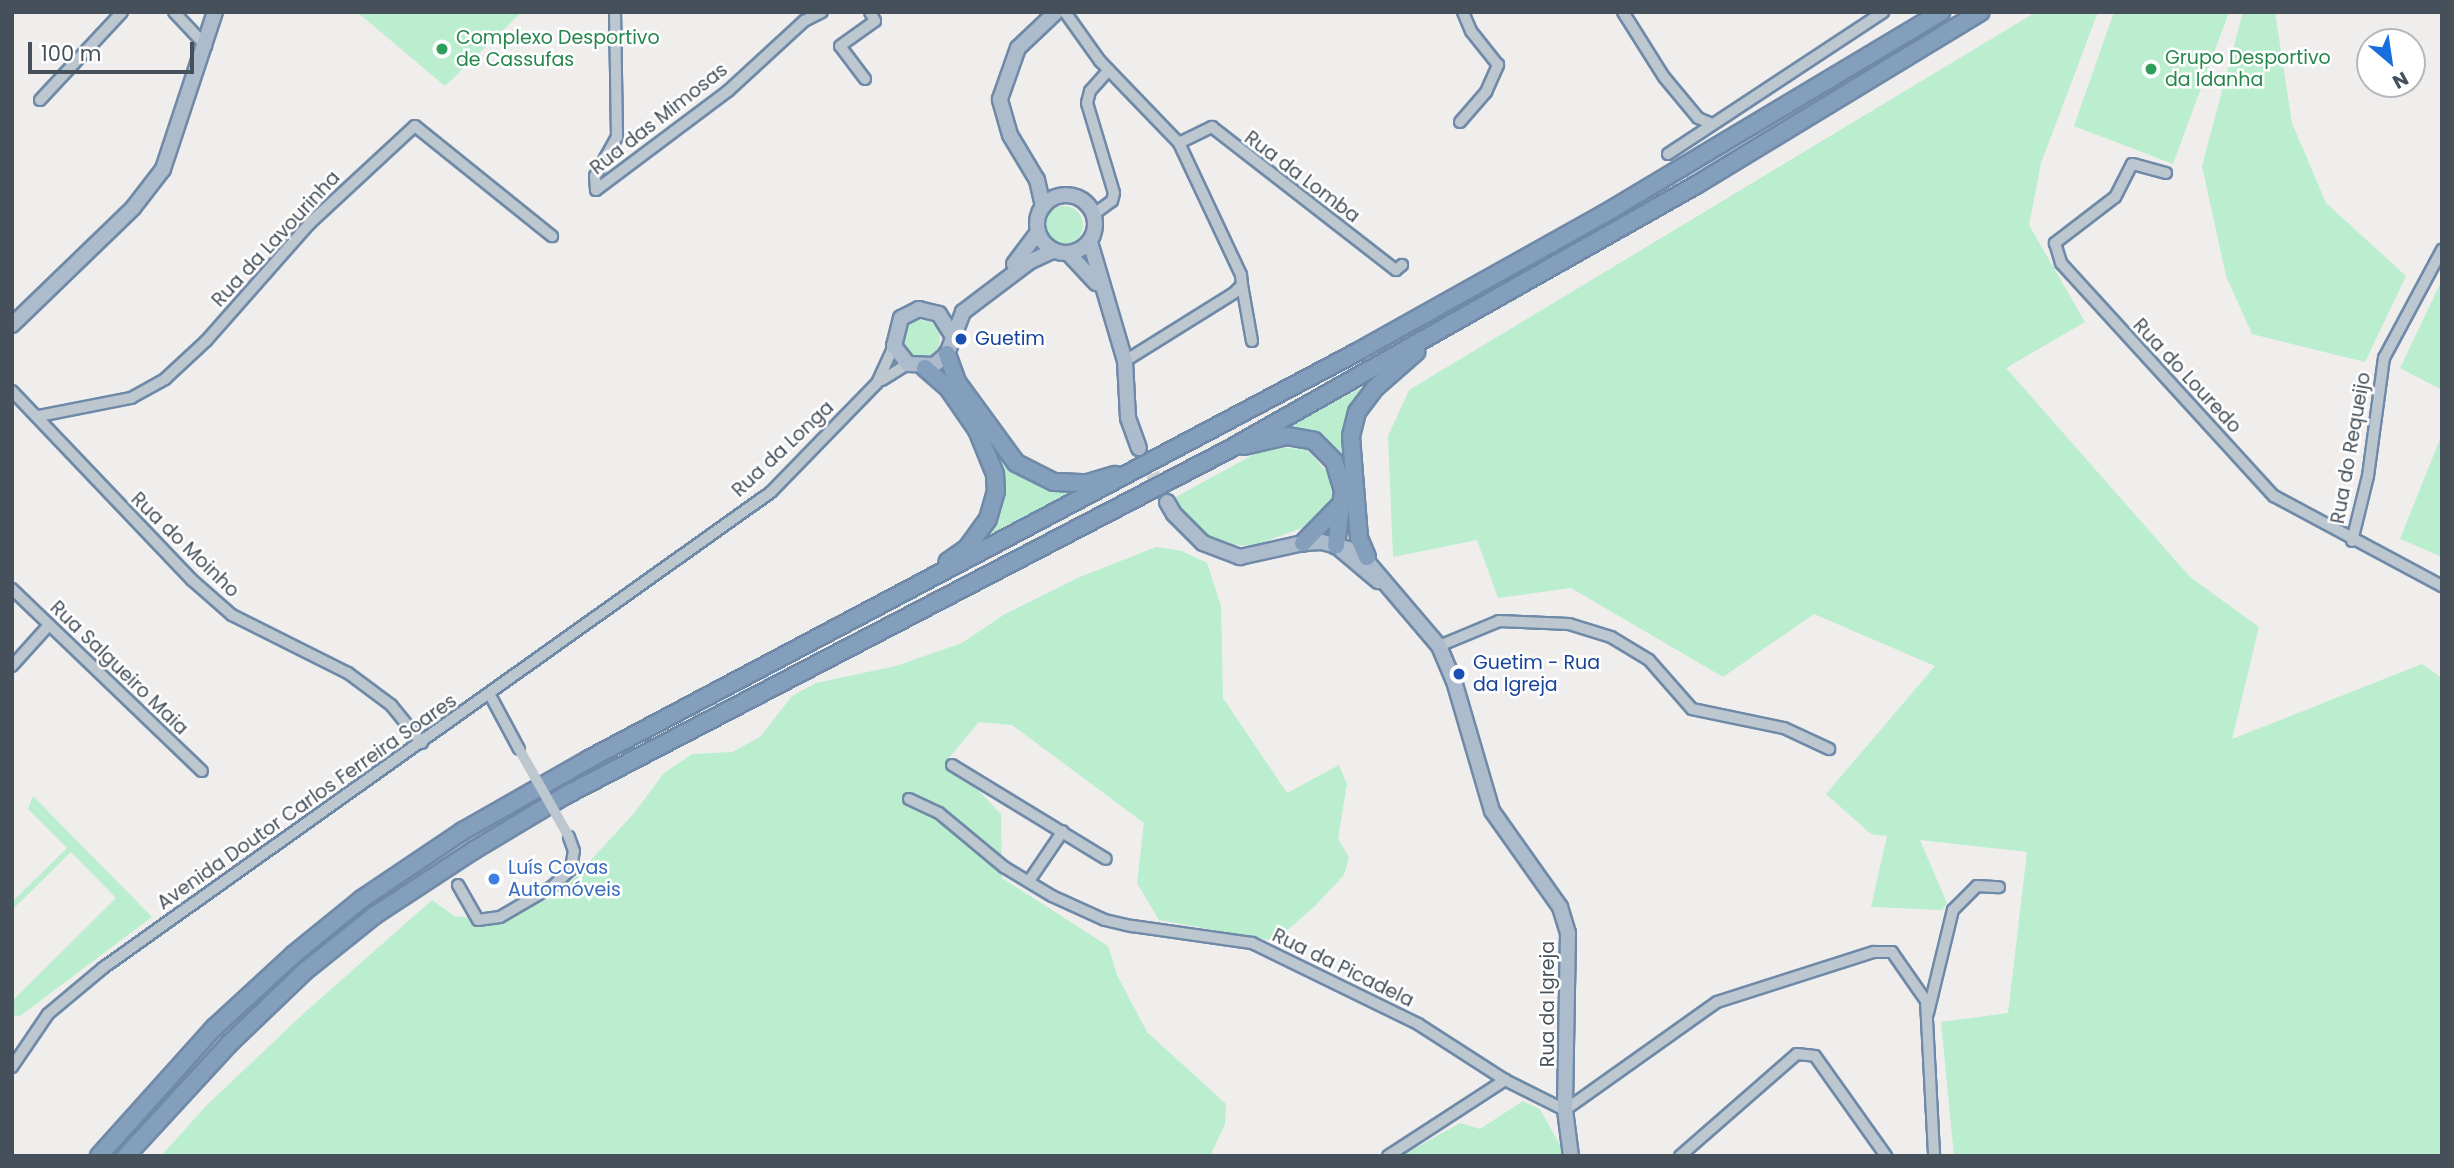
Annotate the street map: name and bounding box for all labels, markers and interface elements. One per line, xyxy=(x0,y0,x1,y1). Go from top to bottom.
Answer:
place label: Complexo Desportivo de Cassufas xyxy=(456,27,660,71)
scale bar xyxy=(32,28,198,72)
north arrow xyxy=(2356,28,2426,98)
text: 100 m xyxy=(41,39,101,68)
marker: Complexo Desportivo de Cassufas xyxy=(434,41,450,57)
place label: Grupo Desportivo da Idanha xyxy=(2165,47,2331,91)
street label: Rua das Mimosas xyxy=(586,58,732,180)
marker: Grupo Desportivo da Idanha xyxy=(2143,61,2159,77)
text: N xyxy=(2388,65,2413,95)
street label: Rua da Lomba xyxy=(1240,126,1364,228)
street label: Rua da Lavourinha xyxy=(207,166,345,312)
street label: Rua do Louredo xyxy=(2128,314,2246,438)
place label: Guetim xyxy=(975,328,1045,350)
marker: Guetim xyxy=(953,331,969,347)
street label: Rua do Requeijo xyxy=(2326,371,2376,525)
street label: Rua da Longa xyxy=(727,396,839,502)
street label: Rua do Moinho xyxy=(126,488,244,602)
street label: Rua Salgueiro Maia xyxy=(45,596,193,740)
place label: Guetim - Rua da Igreja xyxy=(1473,652,1600,696)
marker: Guetim - Rua da Igreja xyxy=(1451,666,1467,682)
street label: Avenida Doutor Carlos Ferreira Soares xyxy=(153,689,461,915)
place label: Luís Covas Automóveis xyxy=(508,857,621,901)
marker: Luís Covas Automóveis xyxy=(486,871,502,887)
street label: Rua da Picadela xyxy=(1269,924,1417,1012)
street label: Rua da Igreja xyxy=(1537,941,1559,1067)

